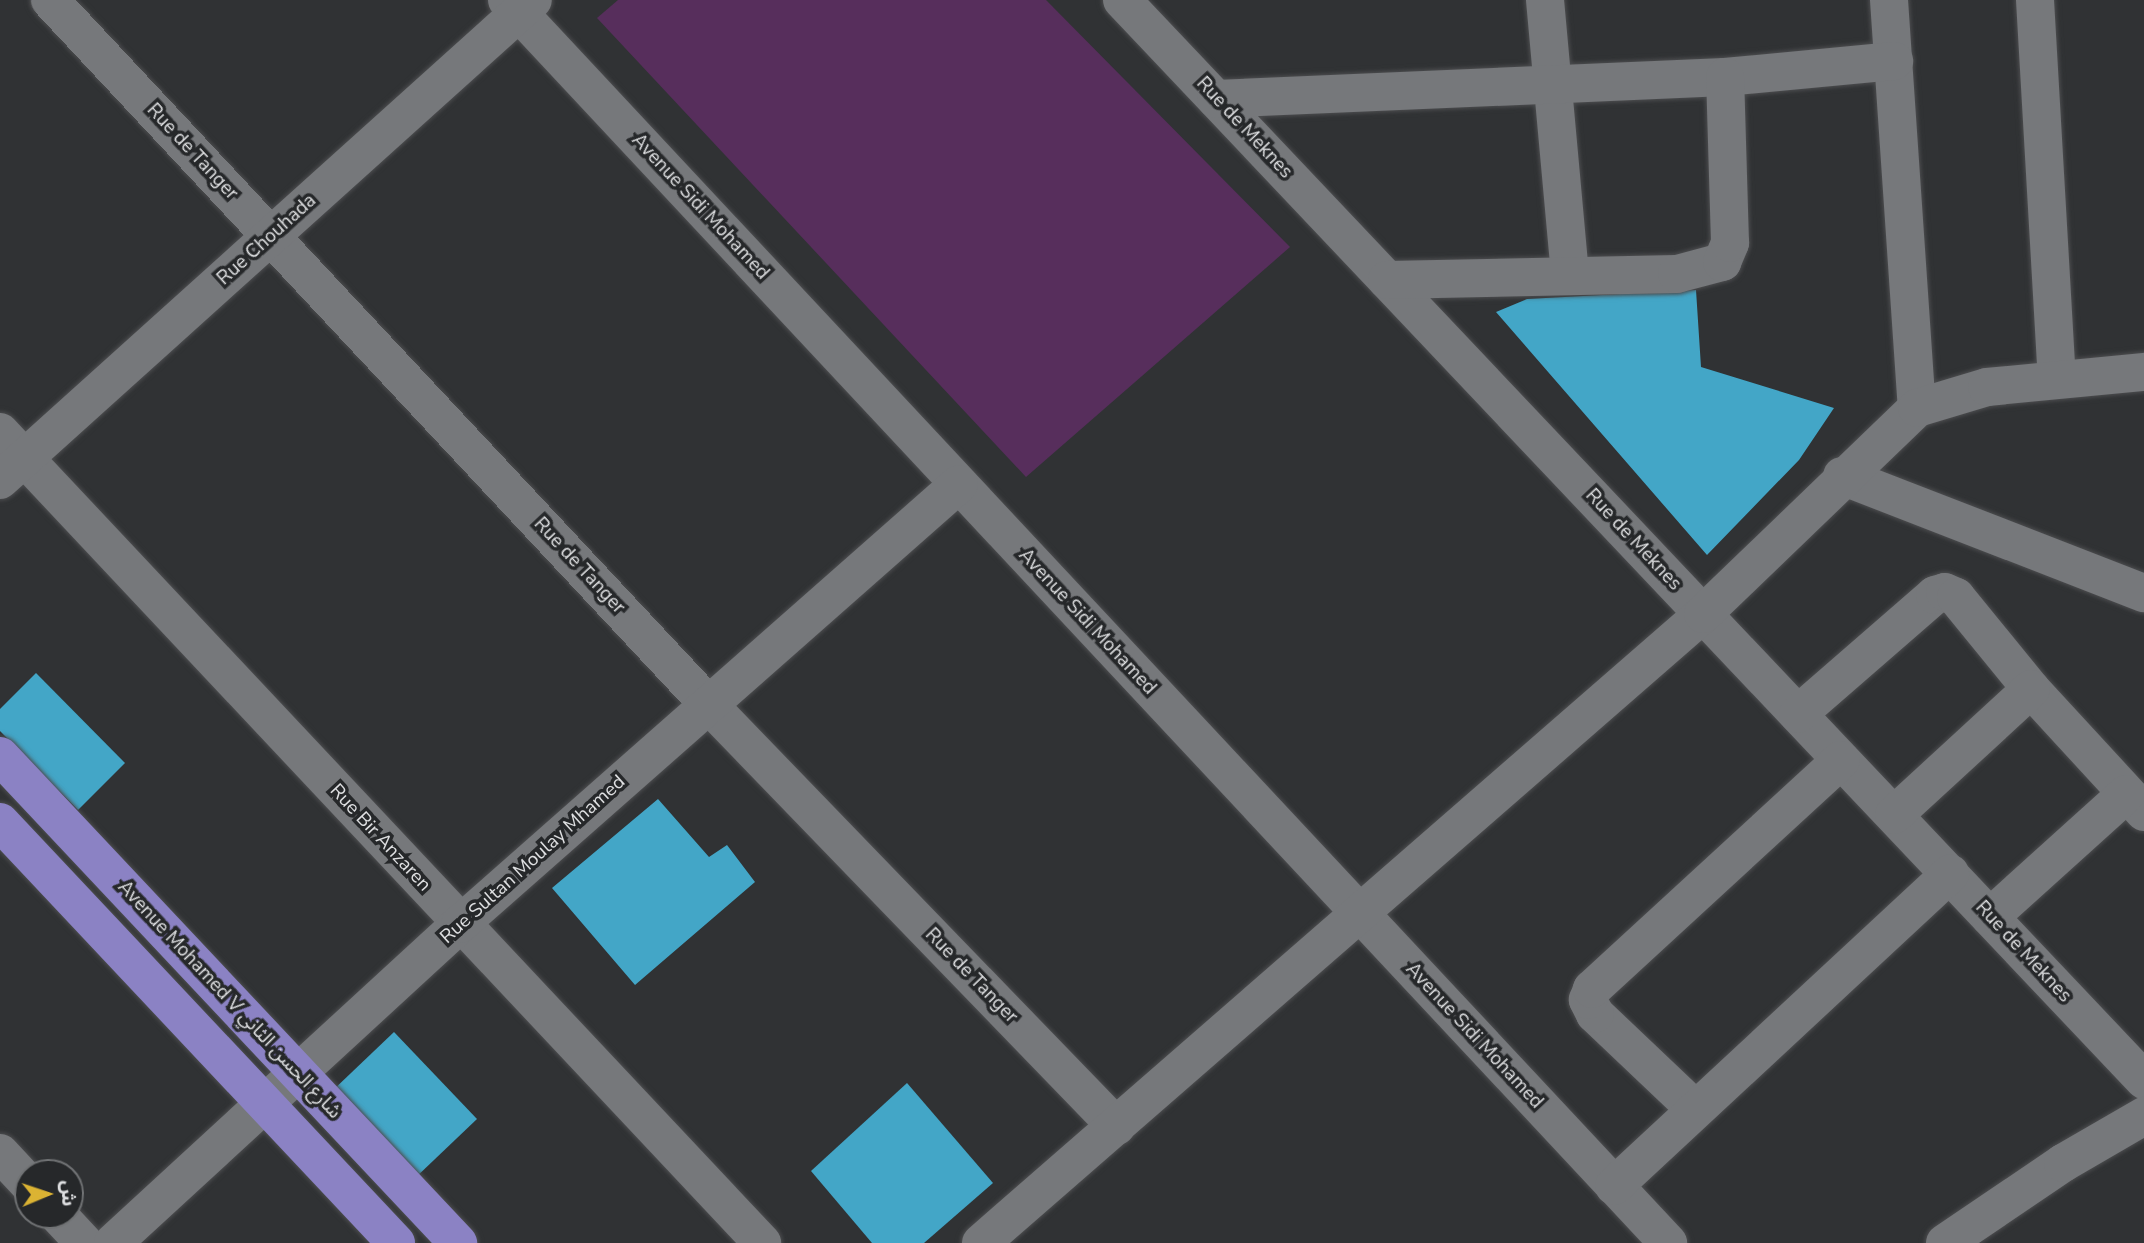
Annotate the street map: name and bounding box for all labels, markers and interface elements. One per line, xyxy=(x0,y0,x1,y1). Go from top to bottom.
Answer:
street label: Rue de Meknes xyxy=(1191,73,1297,183)
street label: Rue de Tanger xyxy=(142,99,242,205)
street label: Avenue Sidi Mohamed xyxy=(626,129,774,285)
street label: Rue Chouhada xyxy=(213,190,321,290)
street label: Rue de Meknes xyxy=(1580,485,1686,595)
street label: Rue de Tanger xyxy=(529,513,629,619)
street label: Avenue Sidi Mohamed xyxy=(1013,544,1161,700)
street label: Rue Sultan Moulay Mhamed xyxy=(436,771,630,949)
street label: Rue Bir Anzaren xyxy=(325,780,435,896)
street label: Avenue Mohamed V شارع الحسن الثاني xyxy=(113,876,345,1124)
street label: Rue de Meknes xyxy=(1970,897,2076,1007)
street label: Rue de Tanger xyxy=(920,924,1022,1028)
street label: Avenue Sidi Mohamed xyxy=(1400,958,1548,1114)
north arrow xyxy=(14,1159,84,1229)
text: ش xyxy=(55,1180,81,1207)

